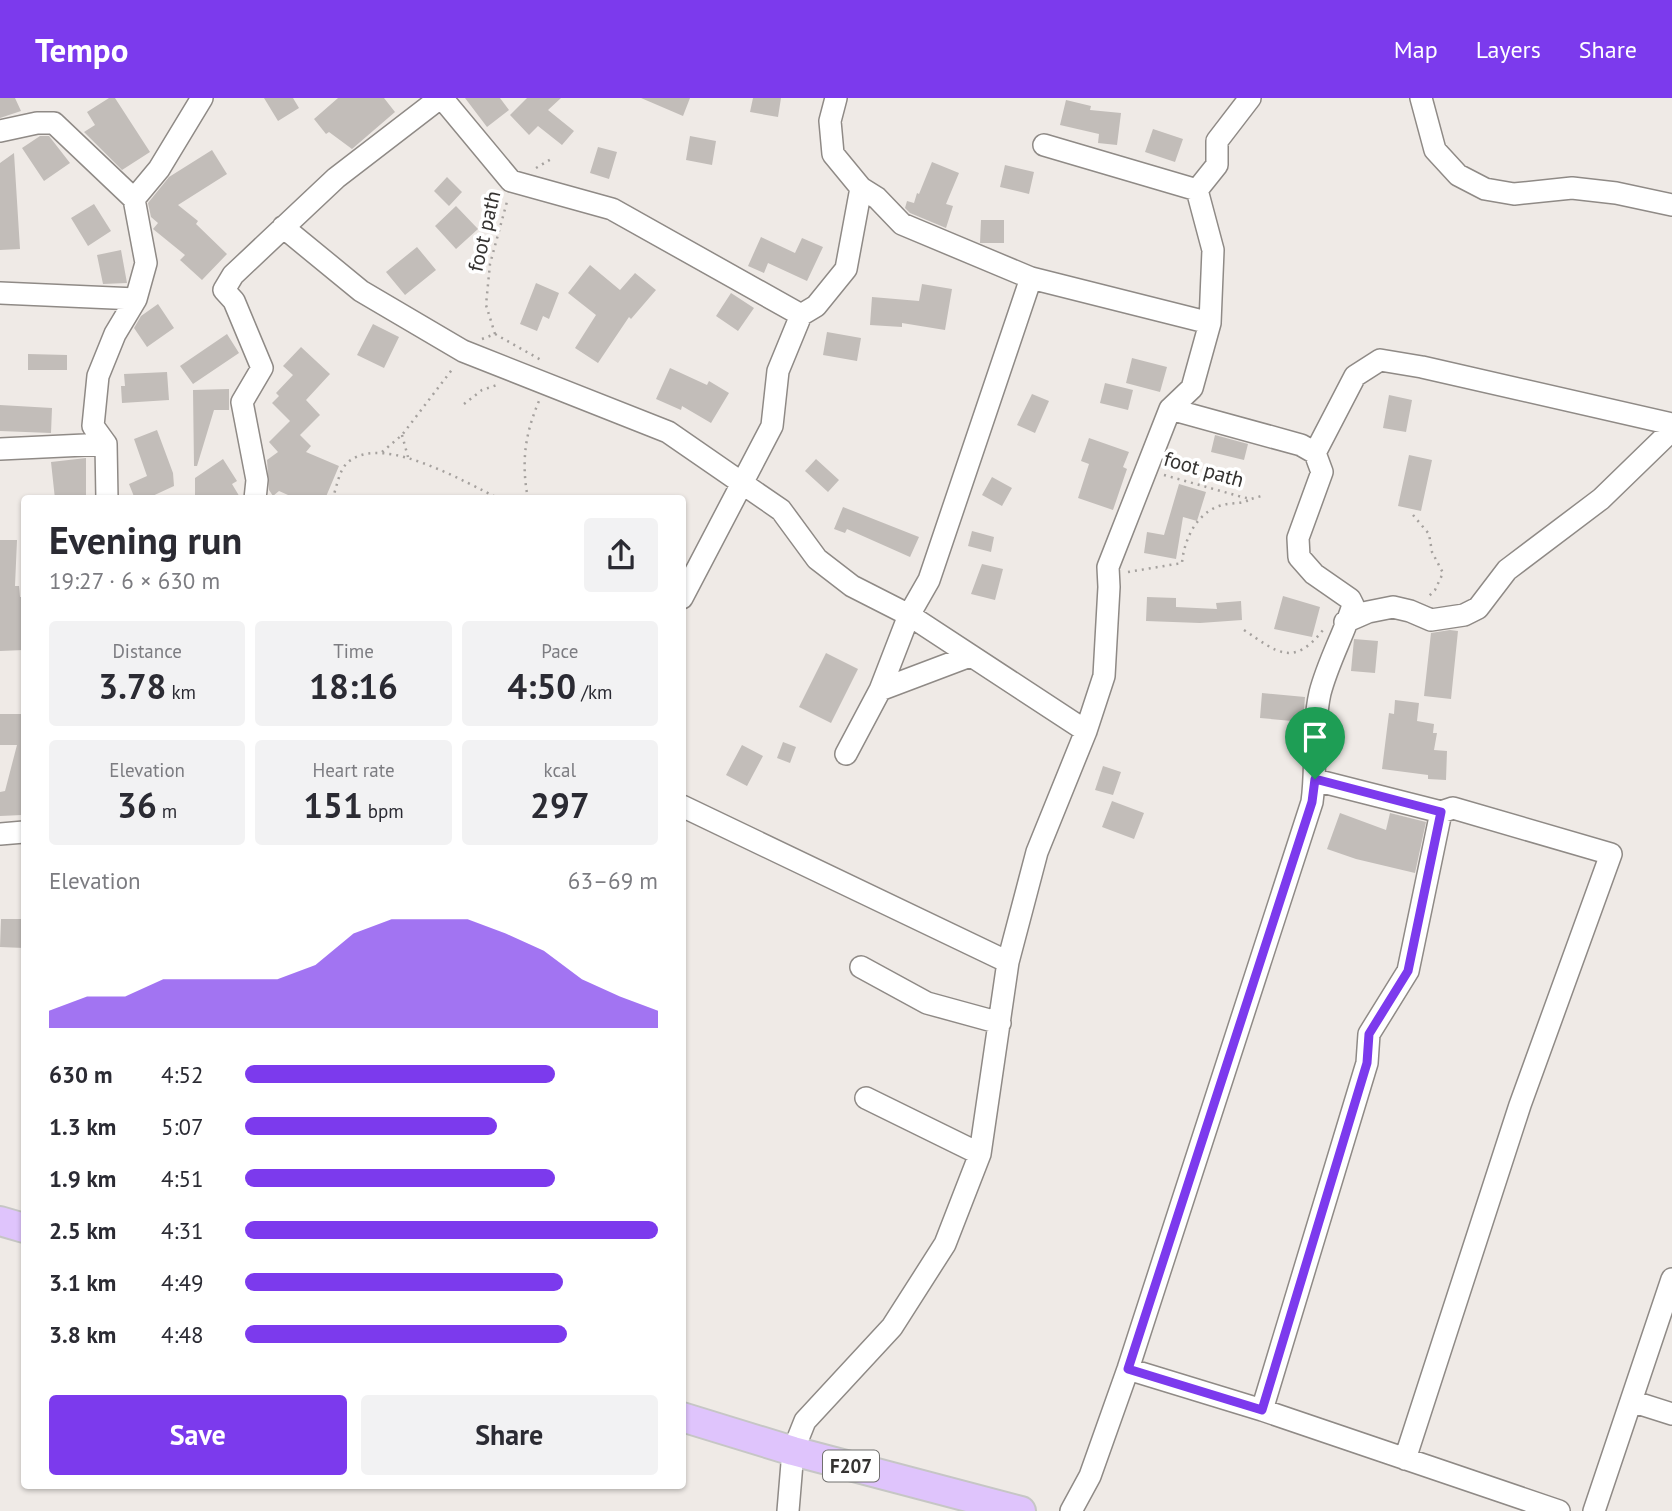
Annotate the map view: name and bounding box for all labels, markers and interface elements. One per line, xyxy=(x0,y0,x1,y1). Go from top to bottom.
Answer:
text: Tempo xyxy=(35,28,128,71)
text: Map xyxy=(1394,34,1438,65)
text: Layers xyxy=(1476,34,1541,65)
text: Share xyxy=(1579,34,1637,65)
street label: foot path xyxy=(462,188,506,274)
street label: foot path xyxy=(1161,445,1247,493)
text: Evening run xyxy=(49,515,242,564)
button: share xyxy=(584,518,658,592)
text: 19:27 · 6 × 630 m xyxy=(49,566,220,595)
text: Distance xyxy=(112,639,182,663)
text: Time xyxy=(333,639,374,663)
text: Pace xyxy=(541,639,578,663)
text: 3.78 xyxy=(98,663,166,709)
text: 18:16 xyxy=(309,663,398,709)
text: 4:50 xyxy=(507,663,576,709)
text: km xyxy=(166,680,196,704)
text: /km xyxy=(576,680,612,704)
pin xyxy=(1285,707,1345,779)
icon: arrive xyxy=(1296,718,1334,756)
text: Elevation xyxy=(109,758,185,782)
text: Heart rate xyxy=(312,758,395,782)
text: kcal xyxy=(544,758,576,782)
text: 36 xyxy=(117,782,157,828)
text: 151 xyxy=(303,782,363,828)
text: 297 xyxy=(530,782,590,828)
text: m xyxy=(157,799,177,823)
text: bpm xyxy=(363,799,404,823)
text: Elevation xyxy=(49,866,141,895)
text: 63–69 m xyxy=(568,866,658,895)
text: 630 m xyxy=(49,1060,112,1089)
text: 4:52 xyxy=(161,1060,204,1089)
text: 1.3 km xyxy=(49,1112,116,1141)
text: 5:07 xyxy=(161,1112,204,1141)
text: 1.9 km xyxy=(49,1164,116,1193)
text: 4:51 xyxy=(161,1164,204,1193)
text: 2.5 km xyxy=(49,1216,116,1245)
text: 4:31 xyxy=(161,1216,204,1245)
text: 3.1 km xyxy=(49,1268,116,1297)
text: 4:49 xyxy=(161,1268,204,1297)
text: 3.8 km xyxy=(49,1320,116,1349)
text: 4:48 xyxy=(161,1320,204,1349)
button: Save xyxy=(49,1395,347,1475)
button: Share xyxy=(361,1395,658,1475)
road number: F207 xyxy=(823,1450,879,1482)

